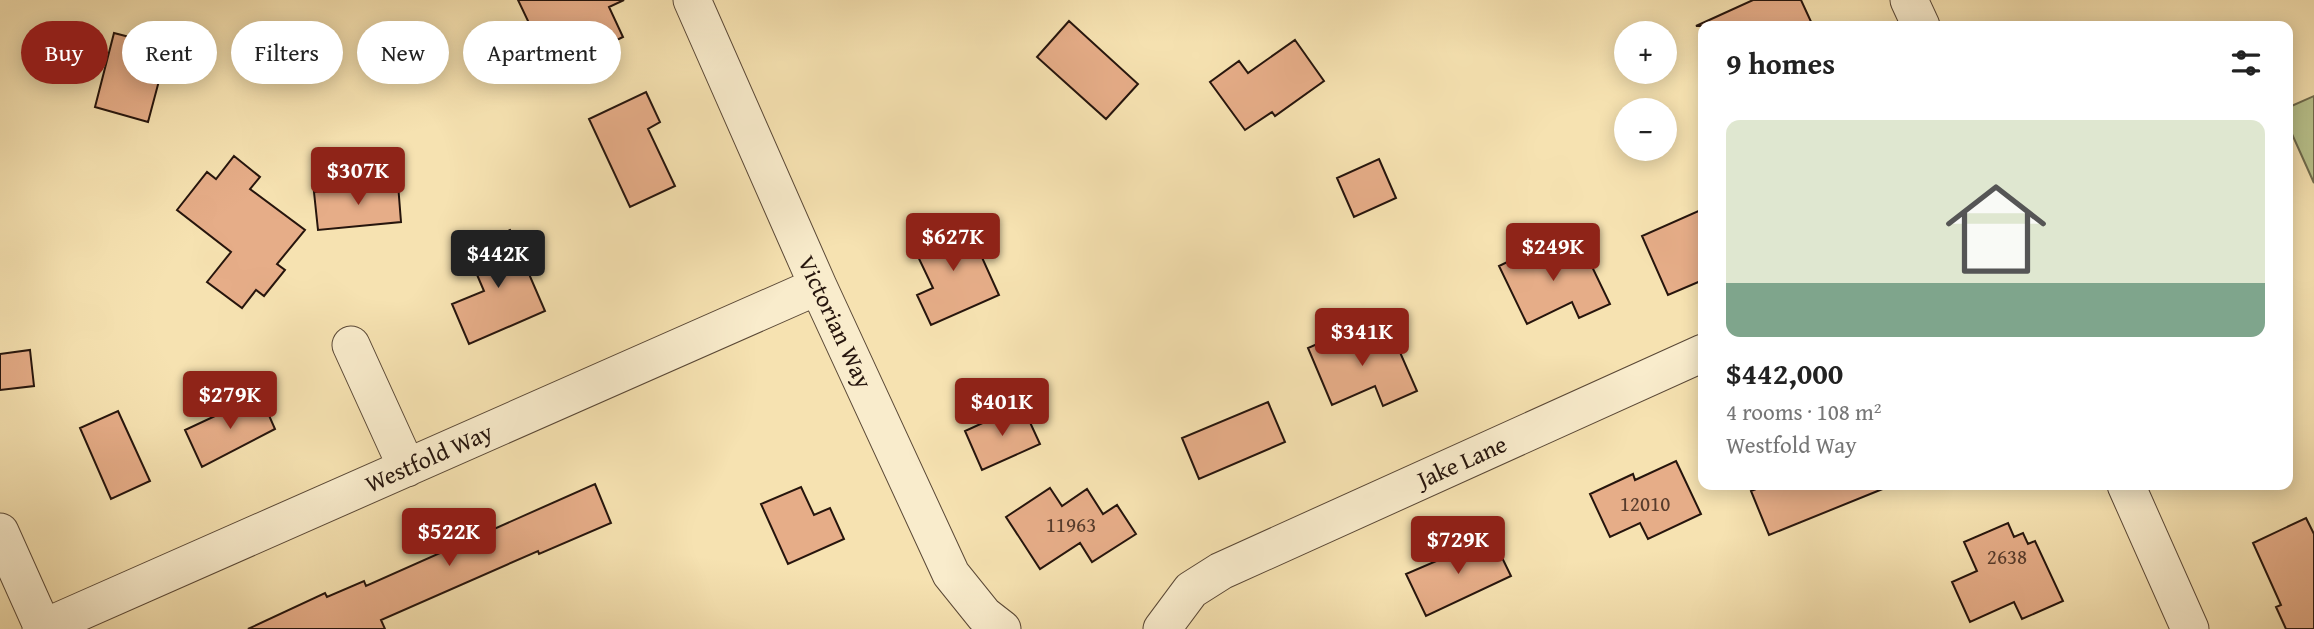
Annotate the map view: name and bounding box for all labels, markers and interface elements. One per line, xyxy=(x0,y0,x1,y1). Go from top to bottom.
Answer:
chip: Buy xyxy=(21,21,108,84)
chip: Rent xyxy=(122,21,217,84)
chip: Filters xyxy=(231,21,343,84)
chip: New xyxy=(357,21,449,84)
chip: Apartment xyxy=(463,21,621,84)
map controls xyxy=(1614,21,1677,161)
button: + xyxy=(1614,21,1677,84)
text: 9 homes xyxy=(1726,41,1835,85)
icon: filters xyxy=(2227,44,2265,82)
button: − xyxy=(1614,98,1677,161)
pin: $307K xyxy=(309,148,407,207)
text: $307K xyxy=(327,153,389,186)
icon: home xyxy=(1933,166,2059,292)
pin: $627K xyxy=(904,214,1002,273)
text: $627K xyxy=(922,219,984,252)
pin: $249K xyxy=(1504,224,1602,283)
text: $249K xyxy=(1522,229,1584,262)
pin: $442K xyxy=(449,230,547,290)
text: $442K xyxy=(467,236,529,269)
street label: Victorian Way xyxy=(789,249,882,394)
pin: $341K xyxy=(1313,308,1411,368)
text: $341K xyxy=(1331,314,1393,347)
text: $442,000 xyxy=(1726,351,1843,395)
pin: $279K xyxy=(181,372,279,431)
text: $279K xyxy=(199,377,261,410)
pin: $401K xyxy=(953,378,1051,438)
text: $401K xyxy=(971,384,1033,417)
text: 4 rooms · 108 m² xyxy=(1726,395,1881,428)
street label: Westfold Way xyxy=(359,414,498,501)
street label: Jake Lane xyxy=(1409,426,1512,498)
text: Westfold Way xyxy=(1726,428,1857,461)
house number: 12010 xyxy=(1620,488,1670,519)
pin: $522K xyxy=(400,508,498,568)
house number: 11963 xyxy=(1046,509,1096,540)
text: $522K xyxy=(418,514,480,547)
pin: $729K xyxy=(1409,516,1507,576)
text: $729K xyxy=(1427,522,1489,555)
house number: 2638 xyxy=(1987,541,2027,572)

